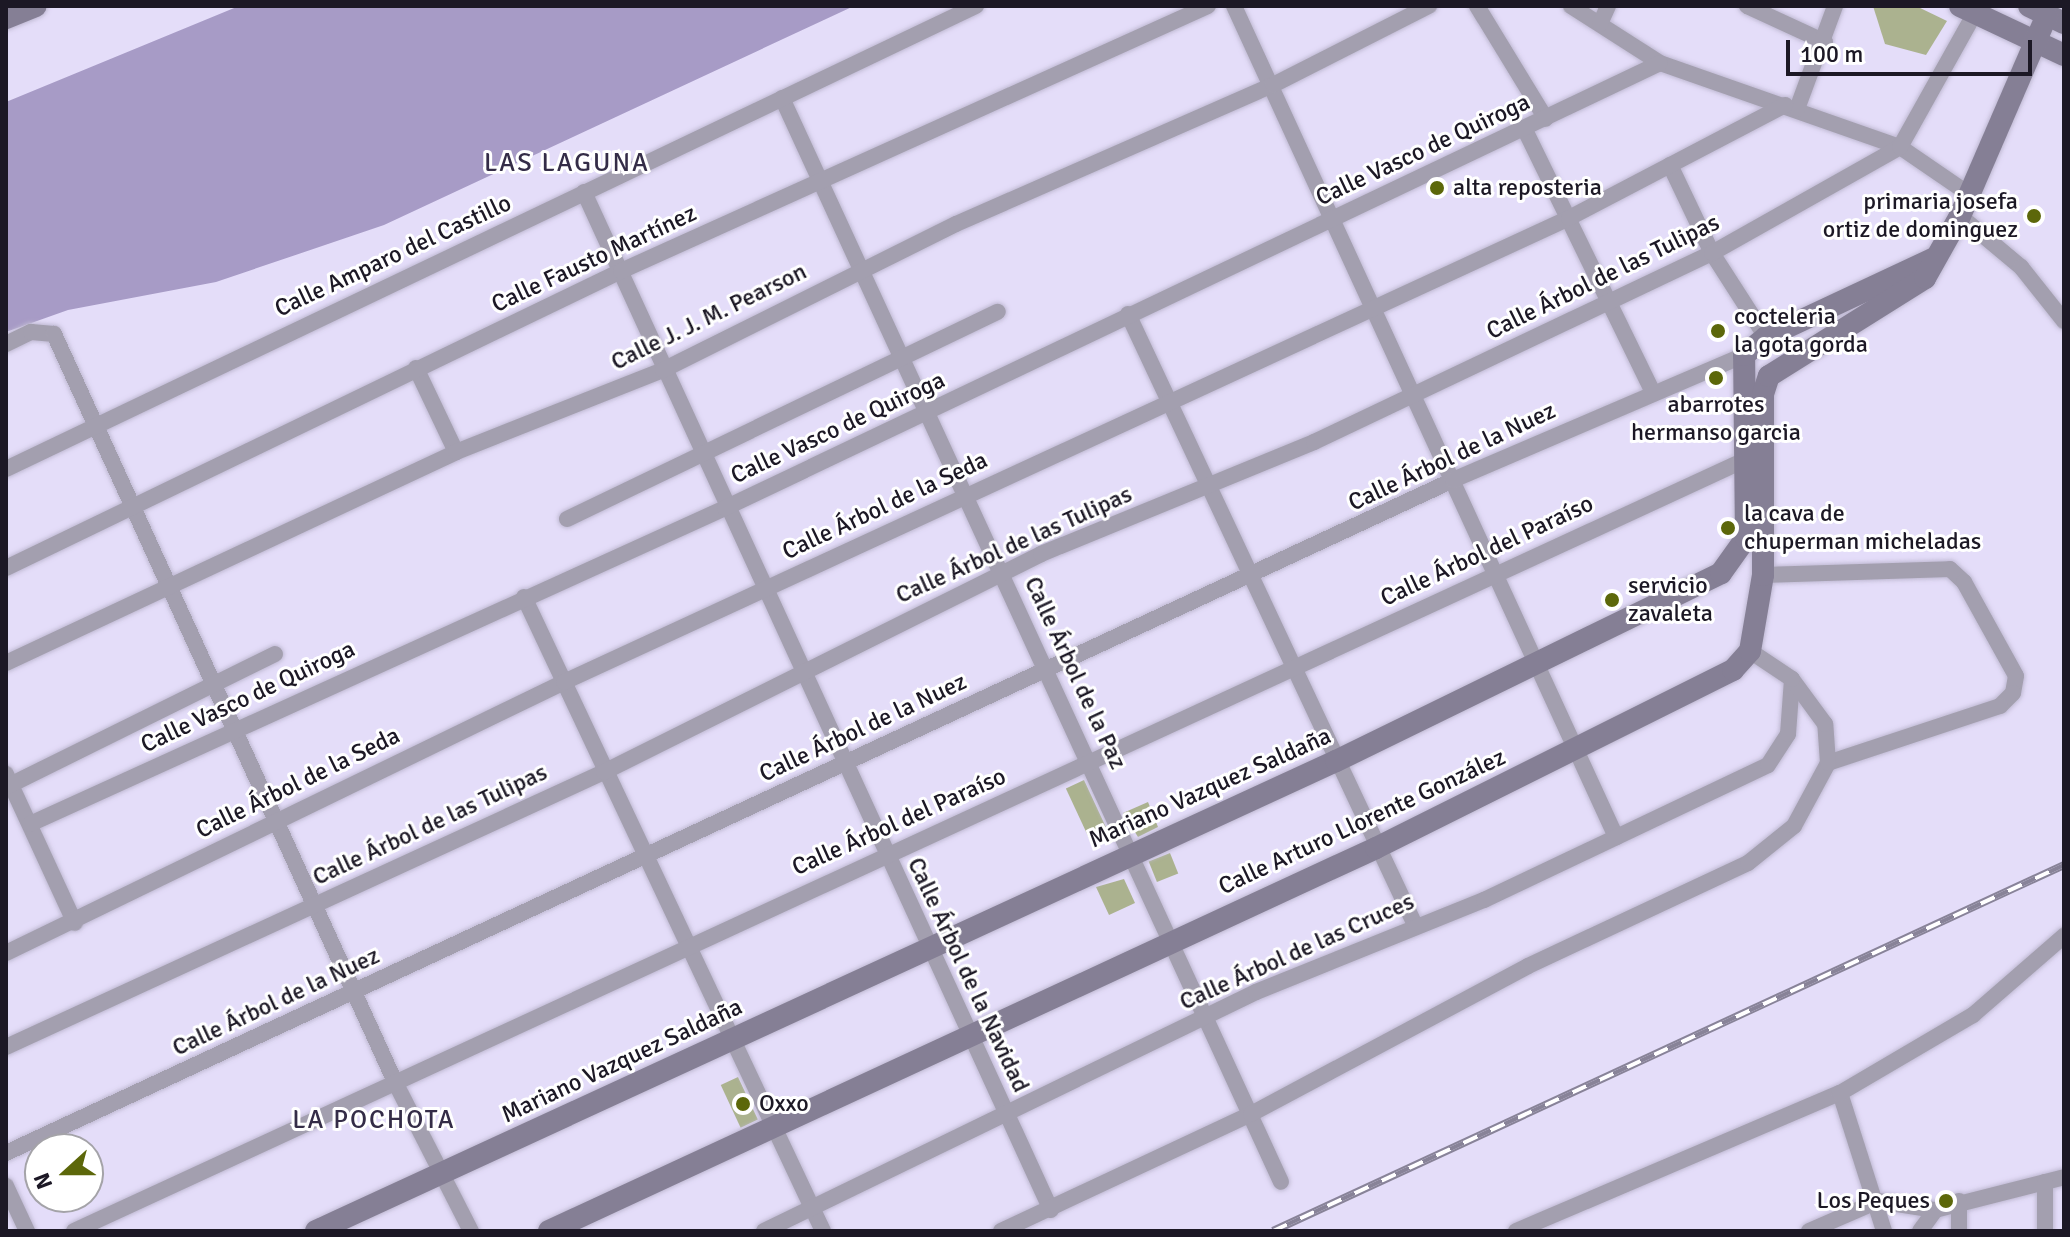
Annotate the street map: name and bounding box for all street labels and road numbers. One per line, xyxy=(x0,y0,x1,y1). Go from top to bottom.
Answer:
street label: Calle Vasco de Quiroga xyxy=(1311,88,1535,212)
street label: Calle Amparo del Castillo xyxy=(270,189,516,323)
street label: Calle Fausto Martínez xyxy=(487,199,701,319)
street label: Calle Árbol de las Tulipas xyxy=(1482,208,1724,346)
street label: Calle J. J. M. Pearson xyxy=(607,257,811,377)
street label: Calle Vasco de Quiroga xyxy=(726,366,950,490)
street label: Calle Árbol de la Nuez xyxy=(1344,396,1560,518)
street label: Calle Árbol de la Seda xyxy=(778,446,992,566)
street label: Calle Árbol de las Tulipas xyxy=(892,480,1136,610)
street label: Calle Árbol del Paraíso xyxy=(1376,489,1598,613)
street label: Calle Árbol de la Paz xyxy=(1018,572,1132,774)
street label: Calle Vasco de Quiroga xyxy=(136,635,360,759)
street label: Calle Árbol de la Nuez xyxy=(755,667,971,789)
street label: Calle Árbol de la Seda xyxy=(191,721,405,845)
street label: Mariano Vazquez Saldaña xyxy=(1084,722,1336,854)
street label: Calle Arturo Llorente González xyxy=(1214,743,1510,901)
street label: Calle Árbol de las Tulipas xyxy=(308,758,552,892)
street label: Calle Árbol del Paraíso xyxy=(788,762,1010,882)
street label: Calle Árbol de la Navidad xyxy=(901,853,1035,1097)
street label: Calle Árbol de las Cruces xyxy=(1175,887,1419,1017)
street label: Calle Árbol de la Nuez xyxy=(168,941,384,1063)
street label: Mariano Vazquez Saldaña xyxy=(497,993,747,1129)

